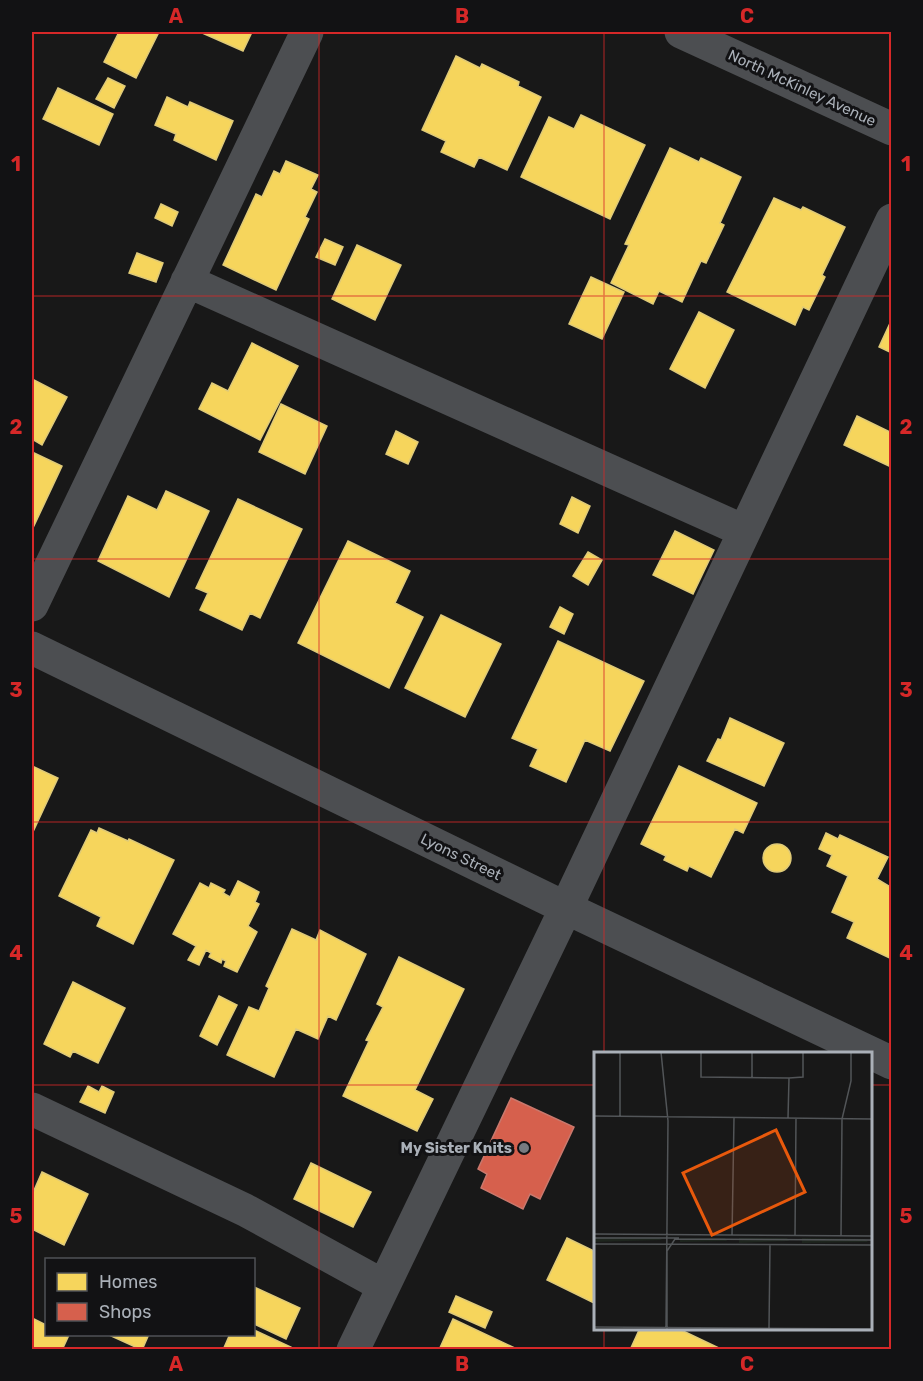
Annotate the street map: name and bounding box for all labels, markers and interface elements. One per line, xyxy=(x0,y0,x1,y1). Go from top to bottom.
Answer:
text: A xyxy=(169,4,184,28)
text: B xyxy=(455,4,469,28)
text: C xyxy=(740,4,754,28)
street label: North McKinley Avenue xyxy=(725,46,879,130)
text: 1 xyxy=(11,152,21,176)
text: 1 xyxy=(901,152,911,176)
text: 2 xyxy=(10,415,23,439)
text: 2 xyxy=(900,415,913,439)
text: 3 xyxy=(9,678,23,702)
text: 3 xyxy=(899,678,913,702)
street label: Lyons Street xyxy=(418,830,504,884)
text: 4 xyxy=(9,941,23,965)
text: 4 xyxy=(899,941,913,965)
inset map xyxy=(594,1052,872,1330)
place label: My Sister Knits xyxy=(401,1139,512,1157)
marker: My Sister Knits xyxy=(517,1141,531,1155)
text: 5 xyxy=(10,1204,23,1228)
text: 5 xyxy=(900,1204,913,1228)
legend xyxy=(45,1258,255,1336)
text: Homes xyxy=(99,1271,157,1293)
text: Shops xyxy=(99,1301,151,1323)
text: A xyxy=(169,1352,184,1376)
text: B xyxy=(455,1352,469,1376)
text: C xyxy=(740,1352,754,1376)

